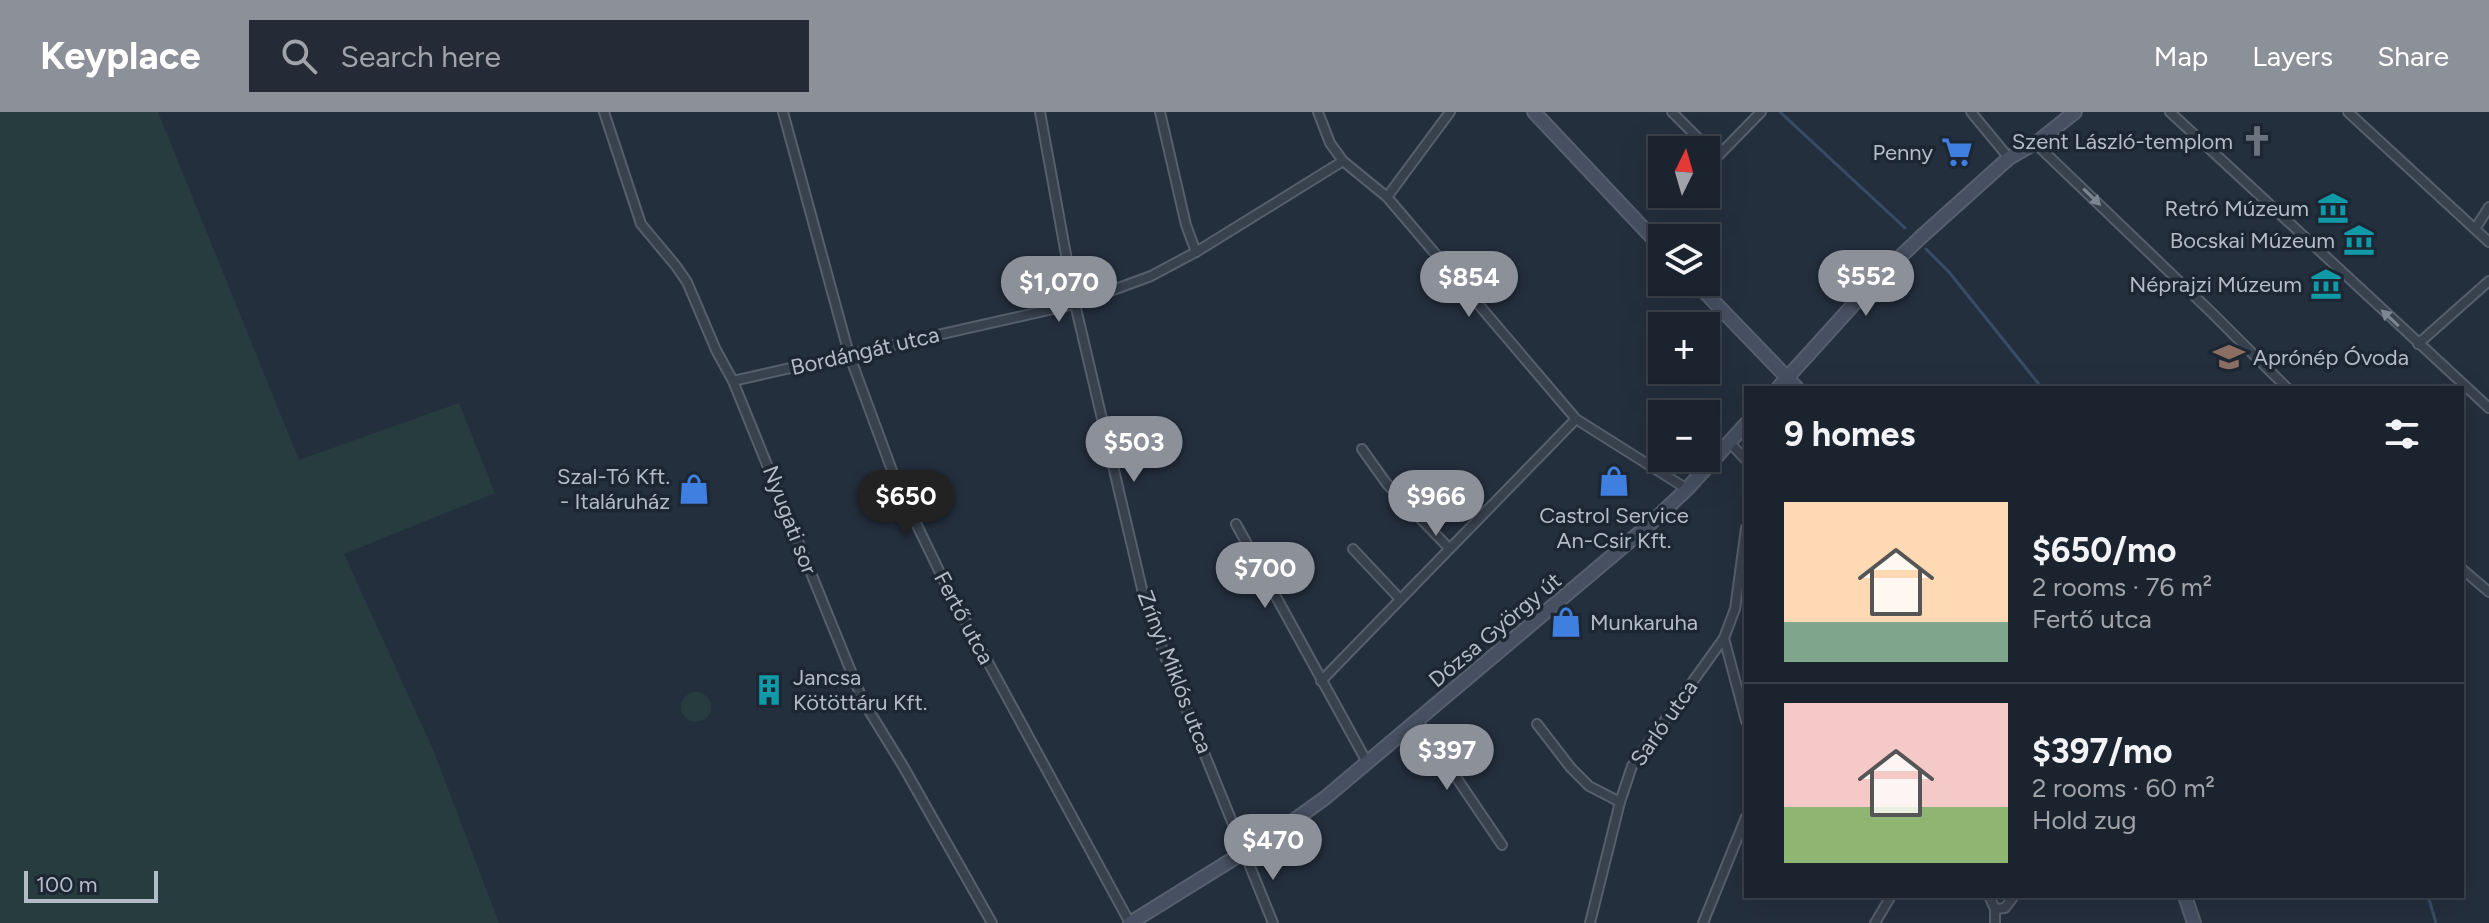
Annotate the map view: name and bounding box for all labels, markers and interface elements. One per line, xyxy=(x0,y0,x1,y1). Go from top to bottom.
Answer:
search box xyxy=(249,20,809,92)
text: Keyplace xyxy=(40,33,201,79)
icon: search xyxy=(277,34,321,78)
text: Search here xyxy=(341,38,501,75)
text: Map xyxy=(2154,39,2208,73)
text: Layers xyxy=(2252,39,2333,73)
text: Share xyxy=(2377,39,2449,73)
church icon: Szent László-templom xyxy=(2240,124,2274,158)
place label: Szent László-templom xyxy=(2012,128,2233,155)
supermarket icon: Penny xyxy=(1940,135,1974,169)
north arrow xyxy=(1648,136,1720,208)
map controls xyxy=(1648,136,1720,472)
place label: Penny xyxy=(1873,139,1933,166)
one-way arrow xyxy=(2082,188,2101,206)
museum icon: Retró Múzeum xyxy=(2316,191,2350,225)
place label: Retró Múzeum xyxy=(2165,195,2309,222)
museum icon: Bocskai Múzeum xyxy=(2342,223,2376,257)
button: layers xyxy=(1648,224,1720,296)
place label: Bocskai Múzeum xyxy=(2170,227,2335,254)
pin: $552 xyxy=(1819,250,1913,318)
pin: $854 xyxy=(1422,251,1516,319)
pin: $1,070 xyxy=(994,256,1124,324)
text: $552 xyxy=(1836,260,1896,292)
text: $854 xyxy=(1438,261,1500,293)
text: $1,070 xyxy=(1019,266,1099,298)
museum icon: Néprajzi Múzeum xyxy=(2309,267,2343,301)
place label: Néprajzi Múzeum xyxy=(2129,271,2302,298)
one-way arrow xyxy=(2381,309,2400,327)
button: + xyxy=(1648,312,1720,384)
street label: Bordángát utca xyxy=(788,321,942,381)
school or university icon: Aprónép Óvoda xyxy=(2212,340,2246,374)
place label: Aprónép Óvoda xyxy=(2253,344,2409,371)
button: − xyxy=(1648,400,1720,472)
icon: filters xyxy=(2380,412,2424,456)
text: 9 homes xyxy=(1784,414,1915,455)
pin: $503 xyxy=(1087,416,1181,484)
text: $503 xyxy=(1104,426,1164,458)
street label: Nyugati sor xyxy=(757,462,823,579)
place label: Szal-Tó Kft. - Italáruház xyxy=(557,463,670,515)
shop icon: Castrol Service An-Csir Kft. xyxy=(1597,464,1631,498)
pin: $650 xyxy=(859,470,953,538)
pin: $966 xyxy=(1389,470,1483,538)
shop icon: Szal-Tó Kft. - Italáruház xyxy=(677,472,711,506)
text: $650 xyxy=(875,480,937,512)
text: $966 xyxy=(1406,480,1466,512)
place label: Castrol Service An-Csir Kft. xyxy=(1539,502,1689,554)
text: $650/mo xyxy=(2032,530,2176,571)
icon: home xyxy=(1848,534,1944,630)
pin: $700 xyxy=(1218,542,1312,610)
text: $700 xyxy=(1234,552,1296,584)
street label: Fertő utca xyxy=(928,567,1000,669)
street label: Dózsa György út xyxy=(1423,567,1567,693)
text: 2 rooms · 76 m² xyxy=(2032,571,2212,603)
street label: Zrínyi Miklós utca xyxy=(1132,587,1218,757)
text: Fertő utca xyxy=(2032,603,2152,635)
shop icon: Munkaruha xyxy=(1549,605,1583,639)
place label: Munkaruha xyxy=(1590,609,1698,636)
place label: Jancsa Kötöttáru Kft. xyxy=(793,664,927,716)
building icon: Jancsa Kötöttáru Kft. xyxy=(752,673,786,707)
street label: Sarló utca xyxy=(1625,675,1703,771)
pin: $397 xyxy=(1400,724,1494,792)
text: $397/mo xyxy=(2032,731,2172,772)
text: $397 xyxy=(1418,734,1476,766)
icon: home xyxy=(1848,735,1944,831)
text: 2 rooms · 60 m² xyxy=(2032,772,2215,804)
text: Hold zug xyxy=(2032,804,2137,836)
pin: $470 xyxy=(1226,814,1320,882)
text: $470 xyxy=(1242,824,1304,856)
scale bar xyxy=(24,867,158,903)
text: 100 m xyxy=(36,871,97,898)

